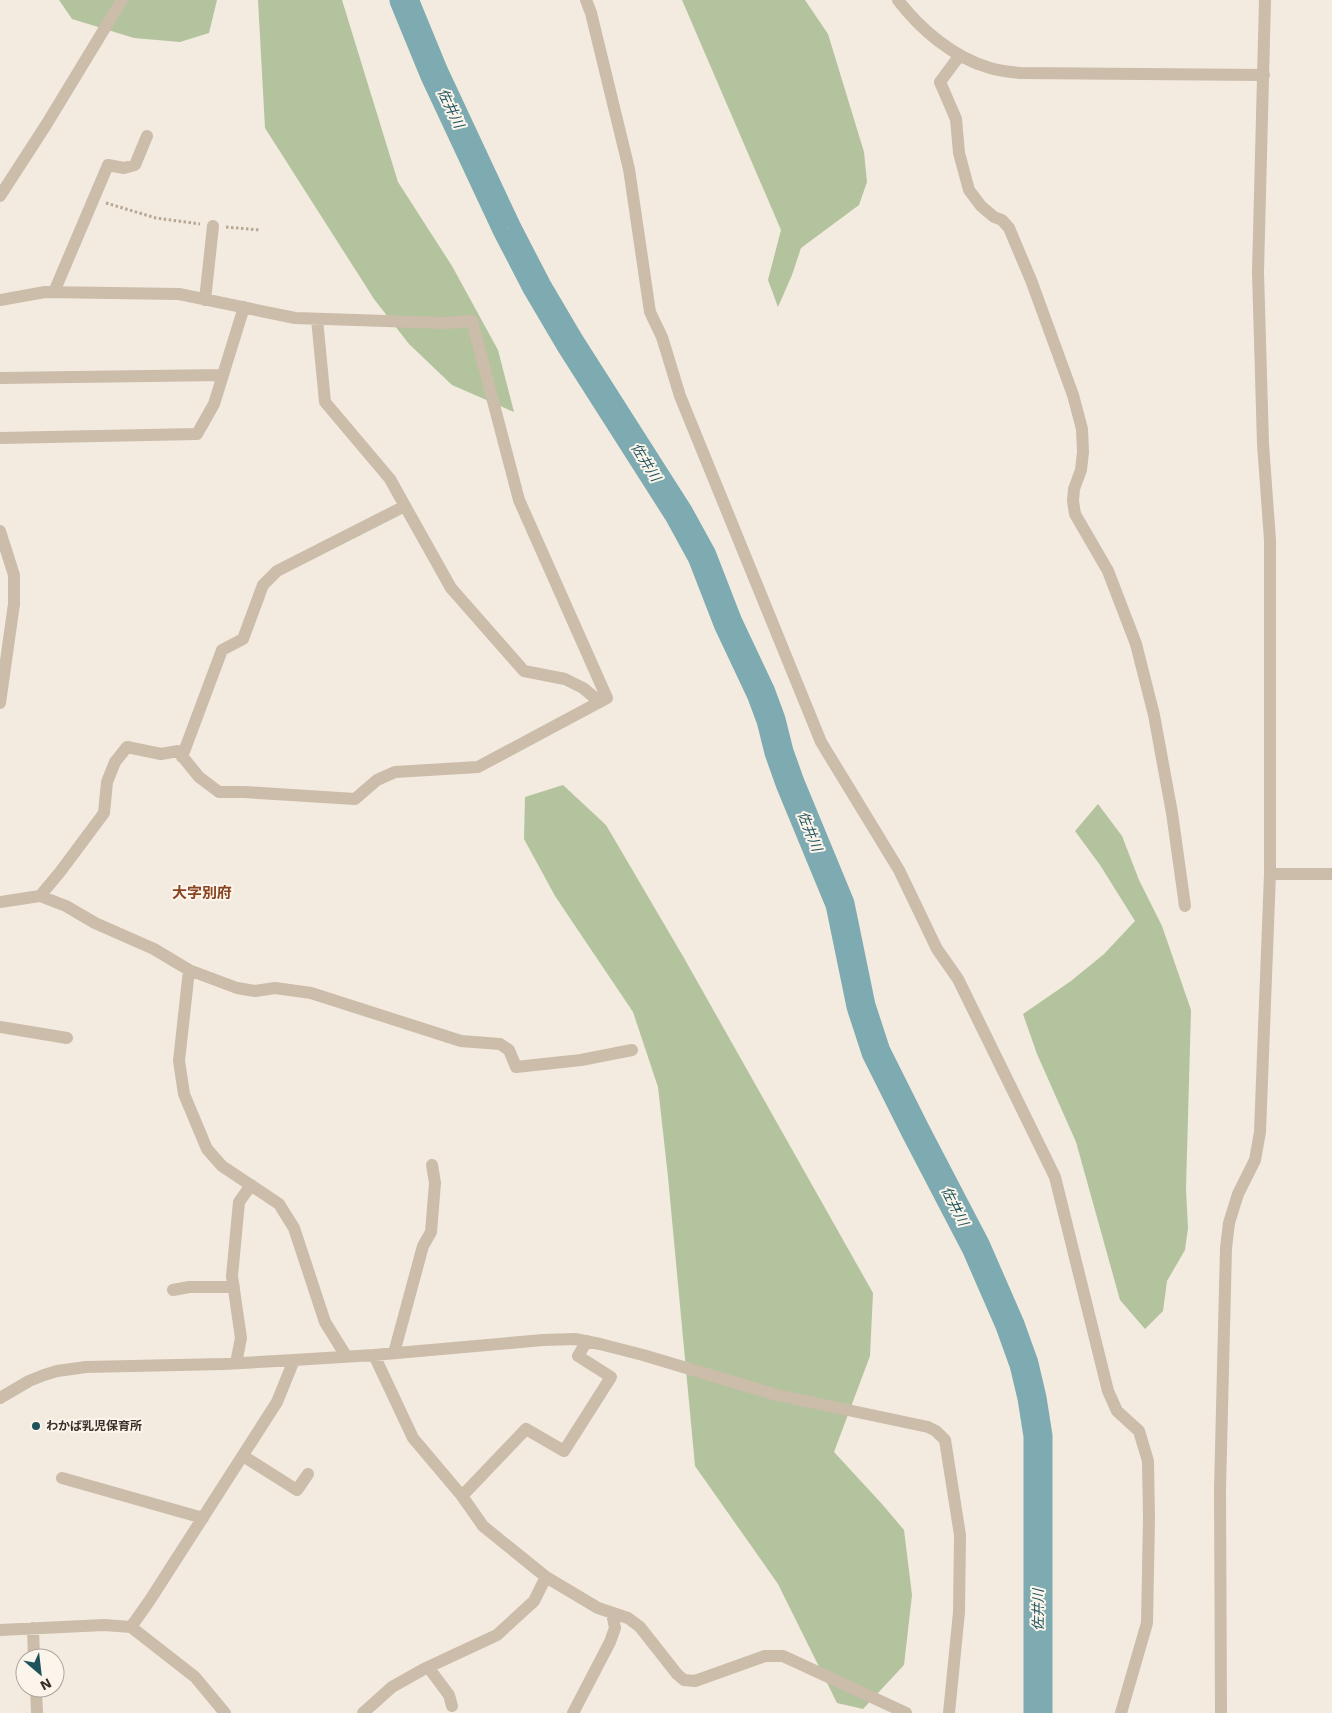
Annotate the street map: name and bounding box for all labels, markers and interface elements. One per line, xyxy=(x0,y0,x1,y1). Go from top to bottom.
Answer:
water label: 佐井川 xyxy=(435,86,468,132)
water label: 佐井川 xyxy=(628,440,665,486)
water label: 佐井川 xyxy=(795,809,826,855)
district label: 大字別府 xyxy=(172,884,232,902)
water label: 佐井川 xyxy=(938,1184,973,1230)
place label: わかば乳児保育所 xyxy=(46,1419,142,1433)
marker: わかば乳児保育所 xyxy=(30,1420,42,1432)
water label: 佐井川 xyxy=(1030,1587,1046,1631)
north arrow xyxy=(15,1648,65,1698)
text: N xyxy=(38,1675,54,1694)

